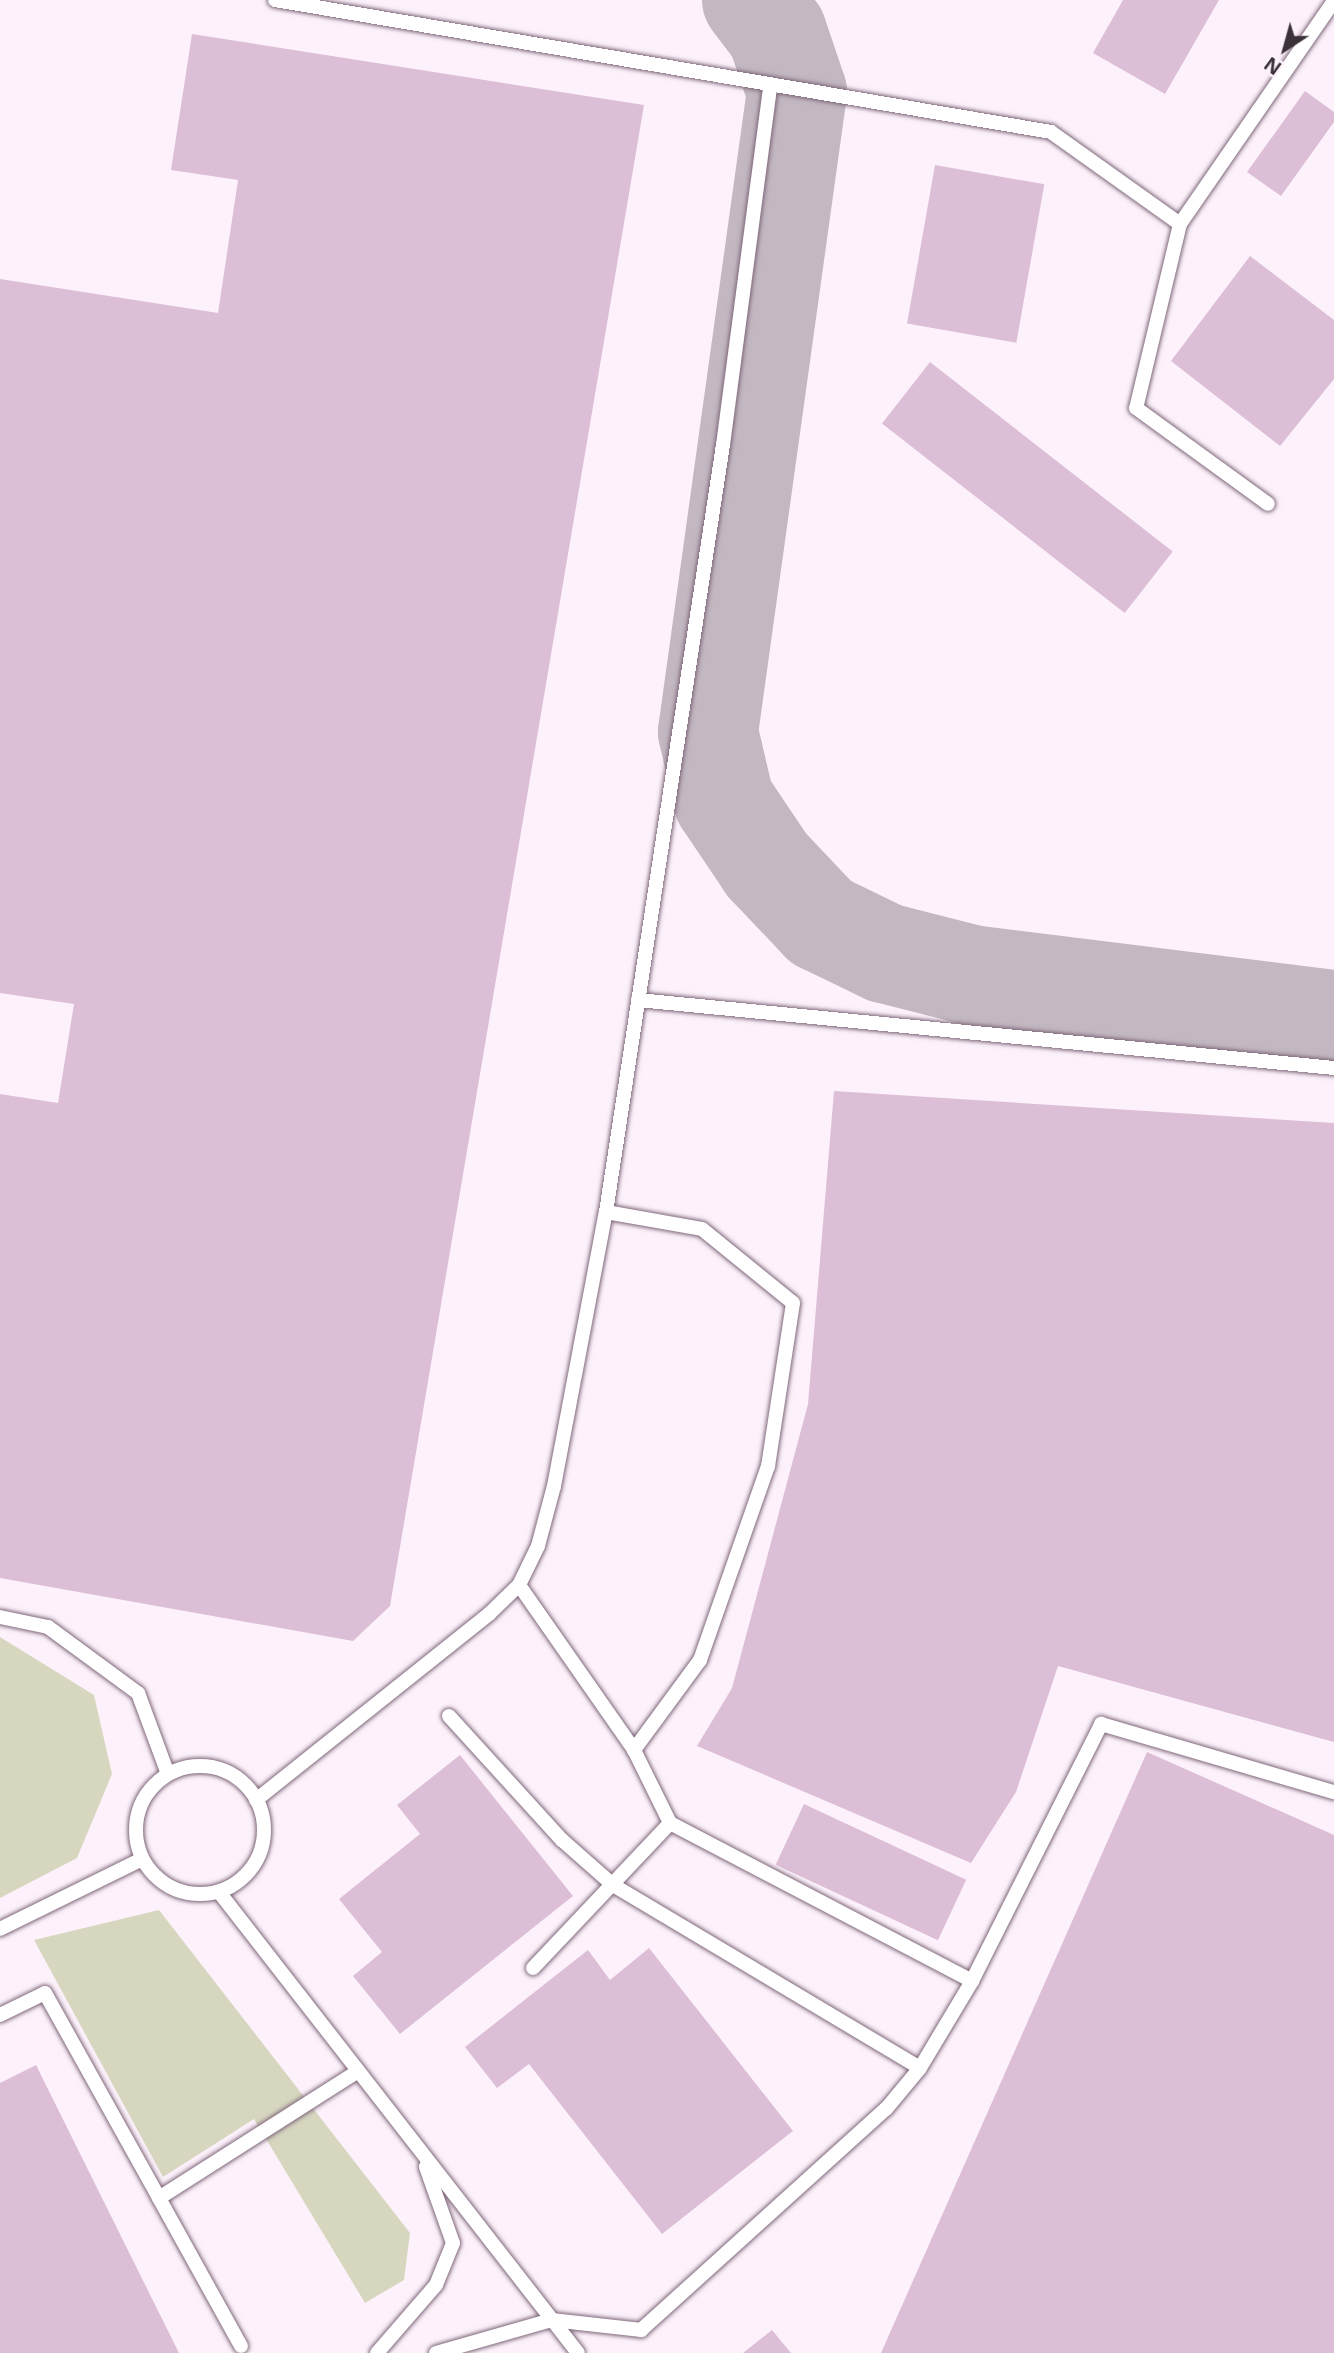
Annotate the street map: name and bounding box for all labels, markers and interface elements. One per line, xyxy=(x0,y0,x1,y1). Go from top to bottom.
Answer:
north arrow xyxy=(1250,14,1320,84)
text: N xyxy=(1259,51,1287,81)

